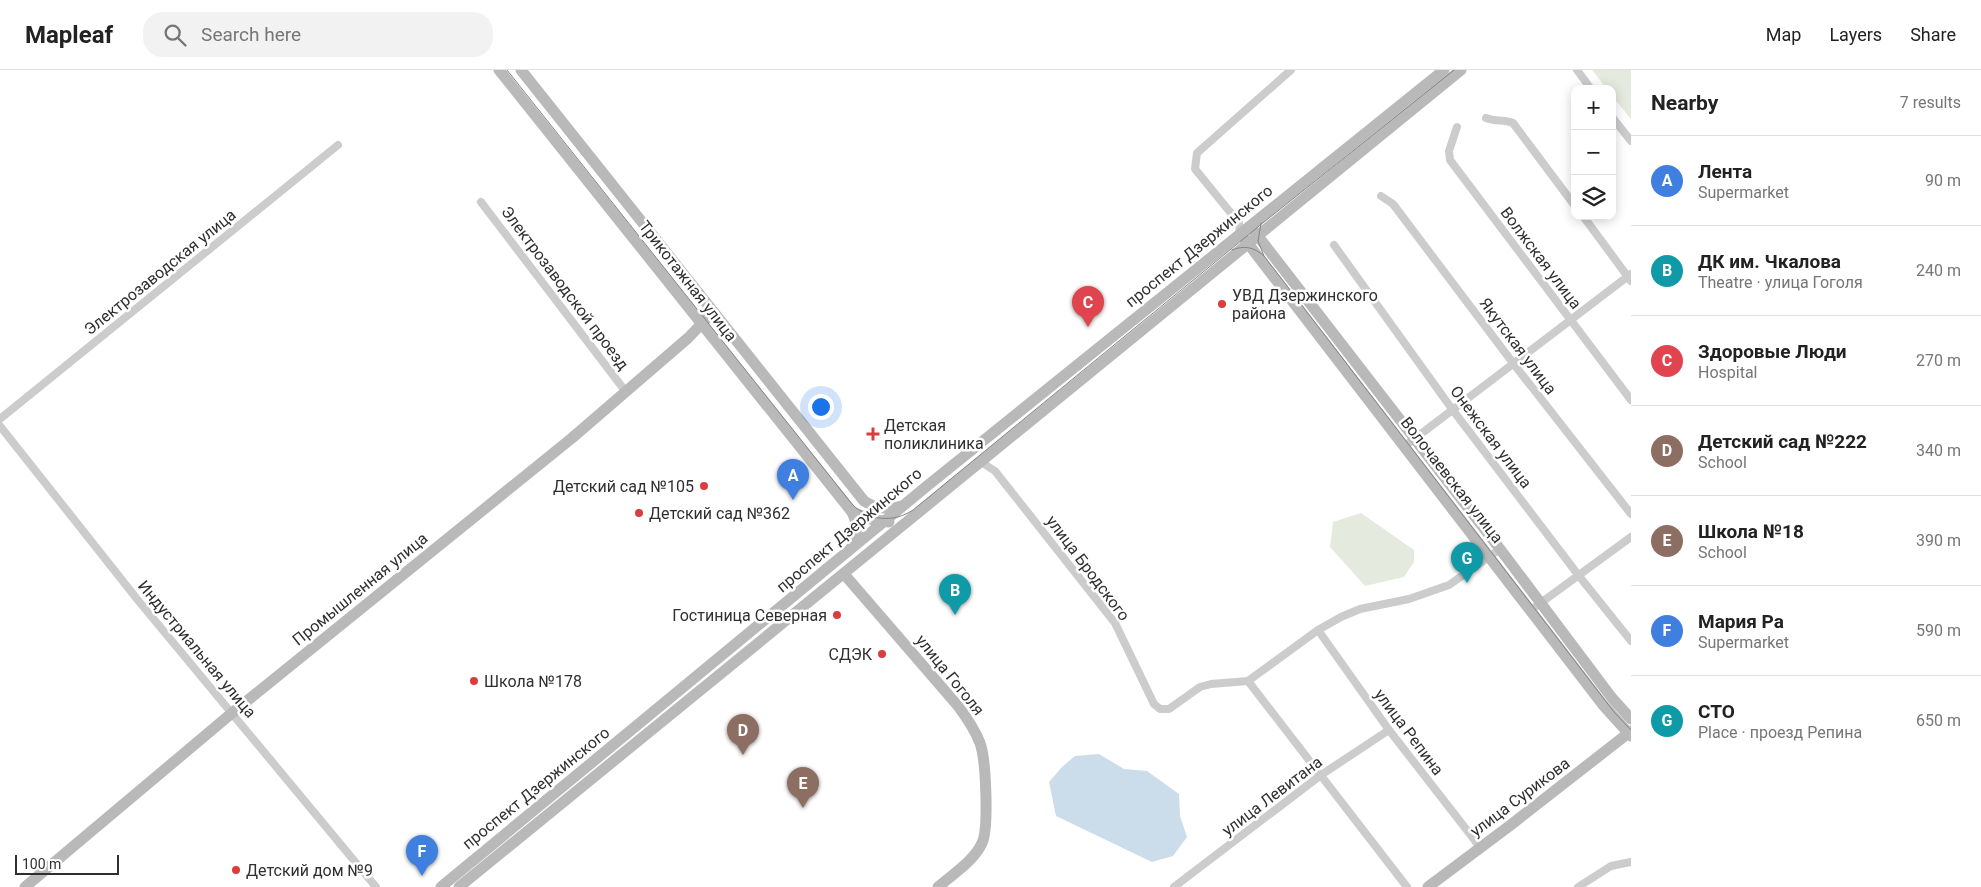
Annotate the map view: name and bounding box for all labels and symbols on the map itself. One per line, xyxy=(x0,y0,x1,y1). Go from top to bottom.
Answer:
street label: проспект Дзержинского xyxy=(1122,181,1276,311)
street label: Электрозаводской проезд xyxy=(497,203,633,374)
street label: Волжская улица xyxy=(1496,203,1586,313)
street label: Электрозаводская улица xyxy=(80,205,240,339)
street label: Трикотажная улица xyxy=(635,217,741,345)
pin: C xyxy=(1072,286,1104,327)
place label: УВД Дзержинского района xyxy=(1232,286,1378,323)
street label: Якутская улица xyxy=(1476,294,1560,398)
marker: УВД Дзержинского района xyxy=(1216,298,1228,310)
street label: Онежская улица xyxy=(1446,382,1536,492)
your location xyxy=(808,394,834,420)
street label: Волочаевская улица xyxy=(1397,413,1507,547)
place label: Детская поликлиника xyxy=(884,416,984,453)
marker: Детская поликлиника xyxy=(866,427,880,441)
pin: A xyxy=(777,459,809,500)
street label: проспект Дзержинского xyxy=(773,464,925,596)
place label: Детский сад №105 xyxy=(553,477,694,496)
marker: Детский сад №105 xyxy=(698,480,710,492)
place label: Детский сад №362 xyxy=(649,504,790,523)
marker: Детский сад №362 xyxy=(633,507,645,519)
street label: улица Бродского xyxy=(1042,512,1134,624)
street label: Промышленная улица xyxy=(289,529,431,649)
pin: G xyxy=(1451,542,1483,583)
pin: B xyxy=(939,574,971,615)
street label: Индустриальная улица xyxy=(134,577,260,721)
place label: Гостиница Северная xyxy=(672,606,827,625)
marker: Гостиница Северная xyxy=(831,609,843,621)
street label: улица Гоголя xyxy=(912,631,988,719)
place label: СДЭК xyxy=(828,645,873,664)
marker: СДЭК xyxy=(876,648,888,660)
place label: Школа №178 xyxy=(484,672,582,691)
marker: Школа №178 xyxy=(468,675,480,687)
street label: улица Репина xyxy=(1370,685,1448,779)
pin: D xyxy=(727,714,759,755)
street label: проспект Дзержинского xyxy=(459,723,613,853)
street label: улица Левитана xyxy=(1218,752,1326,840)
street label: улица Сурикова xyxy=(1467,753,1573,841)
pin: E xyxy=(787,767,819,808)
pin: F xyxy=(406,835,438,876)
scale bar xyxy=(15,852,119,875)
place label: Детский дом №9 xyxy=(246,861,373,880)
marker: Детский дом №9 xyxy=(230,864,242,876)

